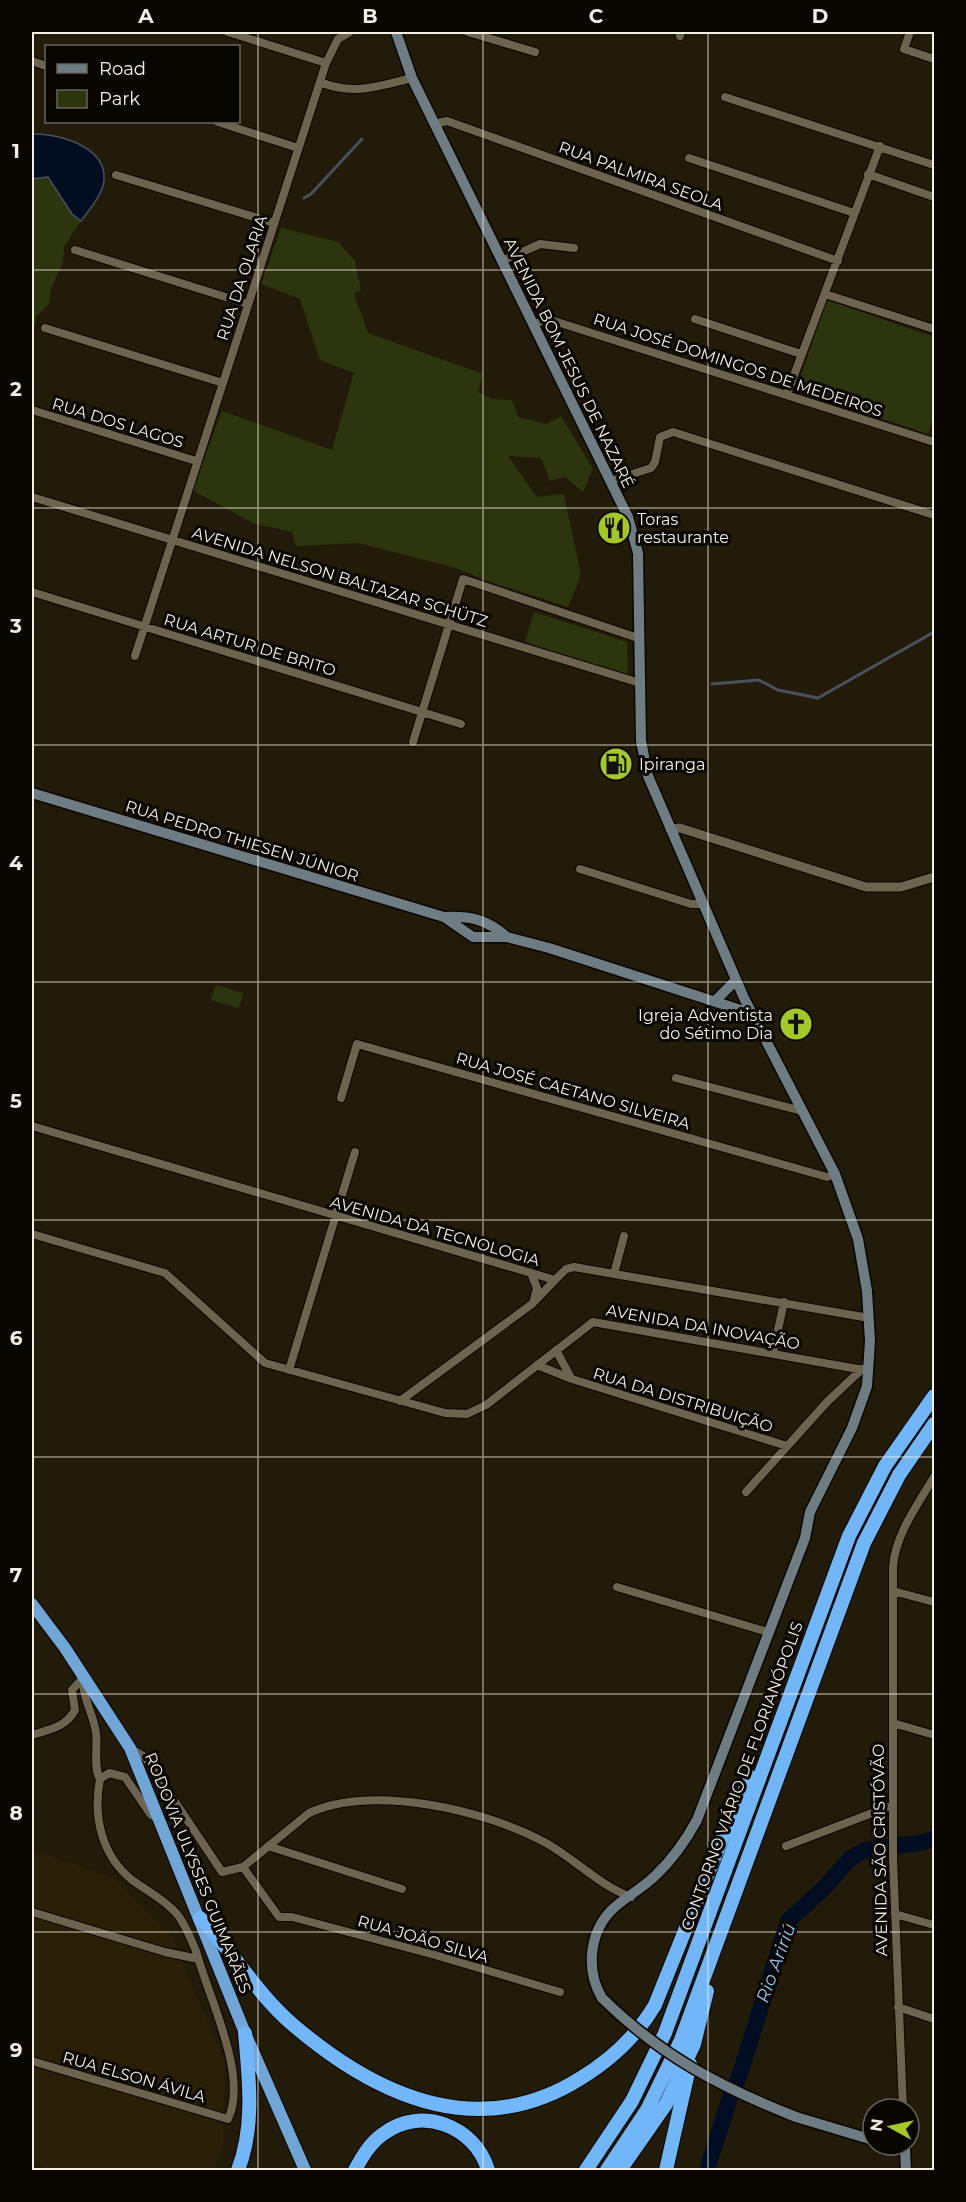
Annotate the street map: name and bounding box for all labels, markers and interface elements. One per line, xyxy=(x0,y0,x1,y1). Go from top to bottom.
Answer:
text: A xyxy=(137,4,154,28)
text: B xyxy=(362,4,378,28)
text: C xyxy=(589,4,604,28)
text: D xyxy=(812,4,828,28)
legend xyxy=(45,45,240,123)
text: Road xyxy=(99,58,146,80)
text: Park xyxy=(99,88,140,110)
street label: RUA PALMIRA SEOLA xyxy=(556,137,726,215)
text: 1 xyxy=(12,139,20,163)
street label: RUA DA OLARIA xyxy=(213,212,271,343)
street label: AVENIDA BOM JESUS DE NAZARÉ xyxy=(500,235,638,491)
street label: RUA JOSÉ DOMINGOS DE MEDEIROS xyxy=(591,309,885,421)
text: 2 xyxy=(10,377,22,401)
street label: RUA DOS LAGOS xyxy=(50,394,186,452)
restaurant icon: Toras restaurante xyxy=(596,510,632,546)
place label: Toras restaurante xyxy=(637,510,729,547)
street label: AVENIDA NELSON BALTAZAR SCHÜTZ xyxy=(190,522,490,631)
street label: RUA ARTUR DE BRITO xyxy=(162,610,338,680)
text: 3 xyxy=(9,614,22,638)
fuel station icon: Ipiranga xyxy=(598,746,634,782)
place label: Ipiranga xyxy=(639,755,705,774)
street label: RUA PEDRO THIESEN JÚNIOR xyxy=(123,796,361,886)
text: 4 xyxy=(9,851,23,875)
place label: Igreja Adventista do Sétimo Dia xyxy=(638,1006,773,1043)
church icon: Igreja Adventista do Sétimo Dia xyxy=(778,1006,814,1042)
street label: RUA JOSÉ CAETANO SILVEIRA xyxy=(454,1048,693,1134)
text: 5 xyxy=(10,1089,22,1113)
street label: AVENIDA DA TECNOLOGIA xyxy=(328,1192,542,1270)
street label: AVENIDA DA INOVAÇÃO xyxy=(605,1301,801,1353)
text: 6 xyxy=(10,1326,23,1350)
street label: RUA DA DISTRIBUIÇÃO xyxy=(591,1364,775,1436)
text: 7 xyxy=(10,1563,22,1587)
street label: CONTORNO VIÁRIO DE FLORIANÓPOLIS xyxy=(677,1619,807,1933)
street label: AVENIDA SÃO CRISTÓVÃO xyxy=(869,1743,891,1957)
street label: RODOVIA ULYSSES GUIMARÃES xyxy=(141,1750,255,1996)
text: 8 xyxy=(9,1801,23,1825)
street label: RUA JOÃO SILVA xyxy=(355,1911,491,1967)
water label: Rio Aririú xyxy=(752,1920,800,2006)
text: 9 xyxy=(10,2038,22,2062)
street label: RUA ELSON ÁVILA xyxy=(60,2048,208,2107)
north arrow xyxy=(861,2097,921,2157)
text: N xyxy=(866,2117,887,2133)

